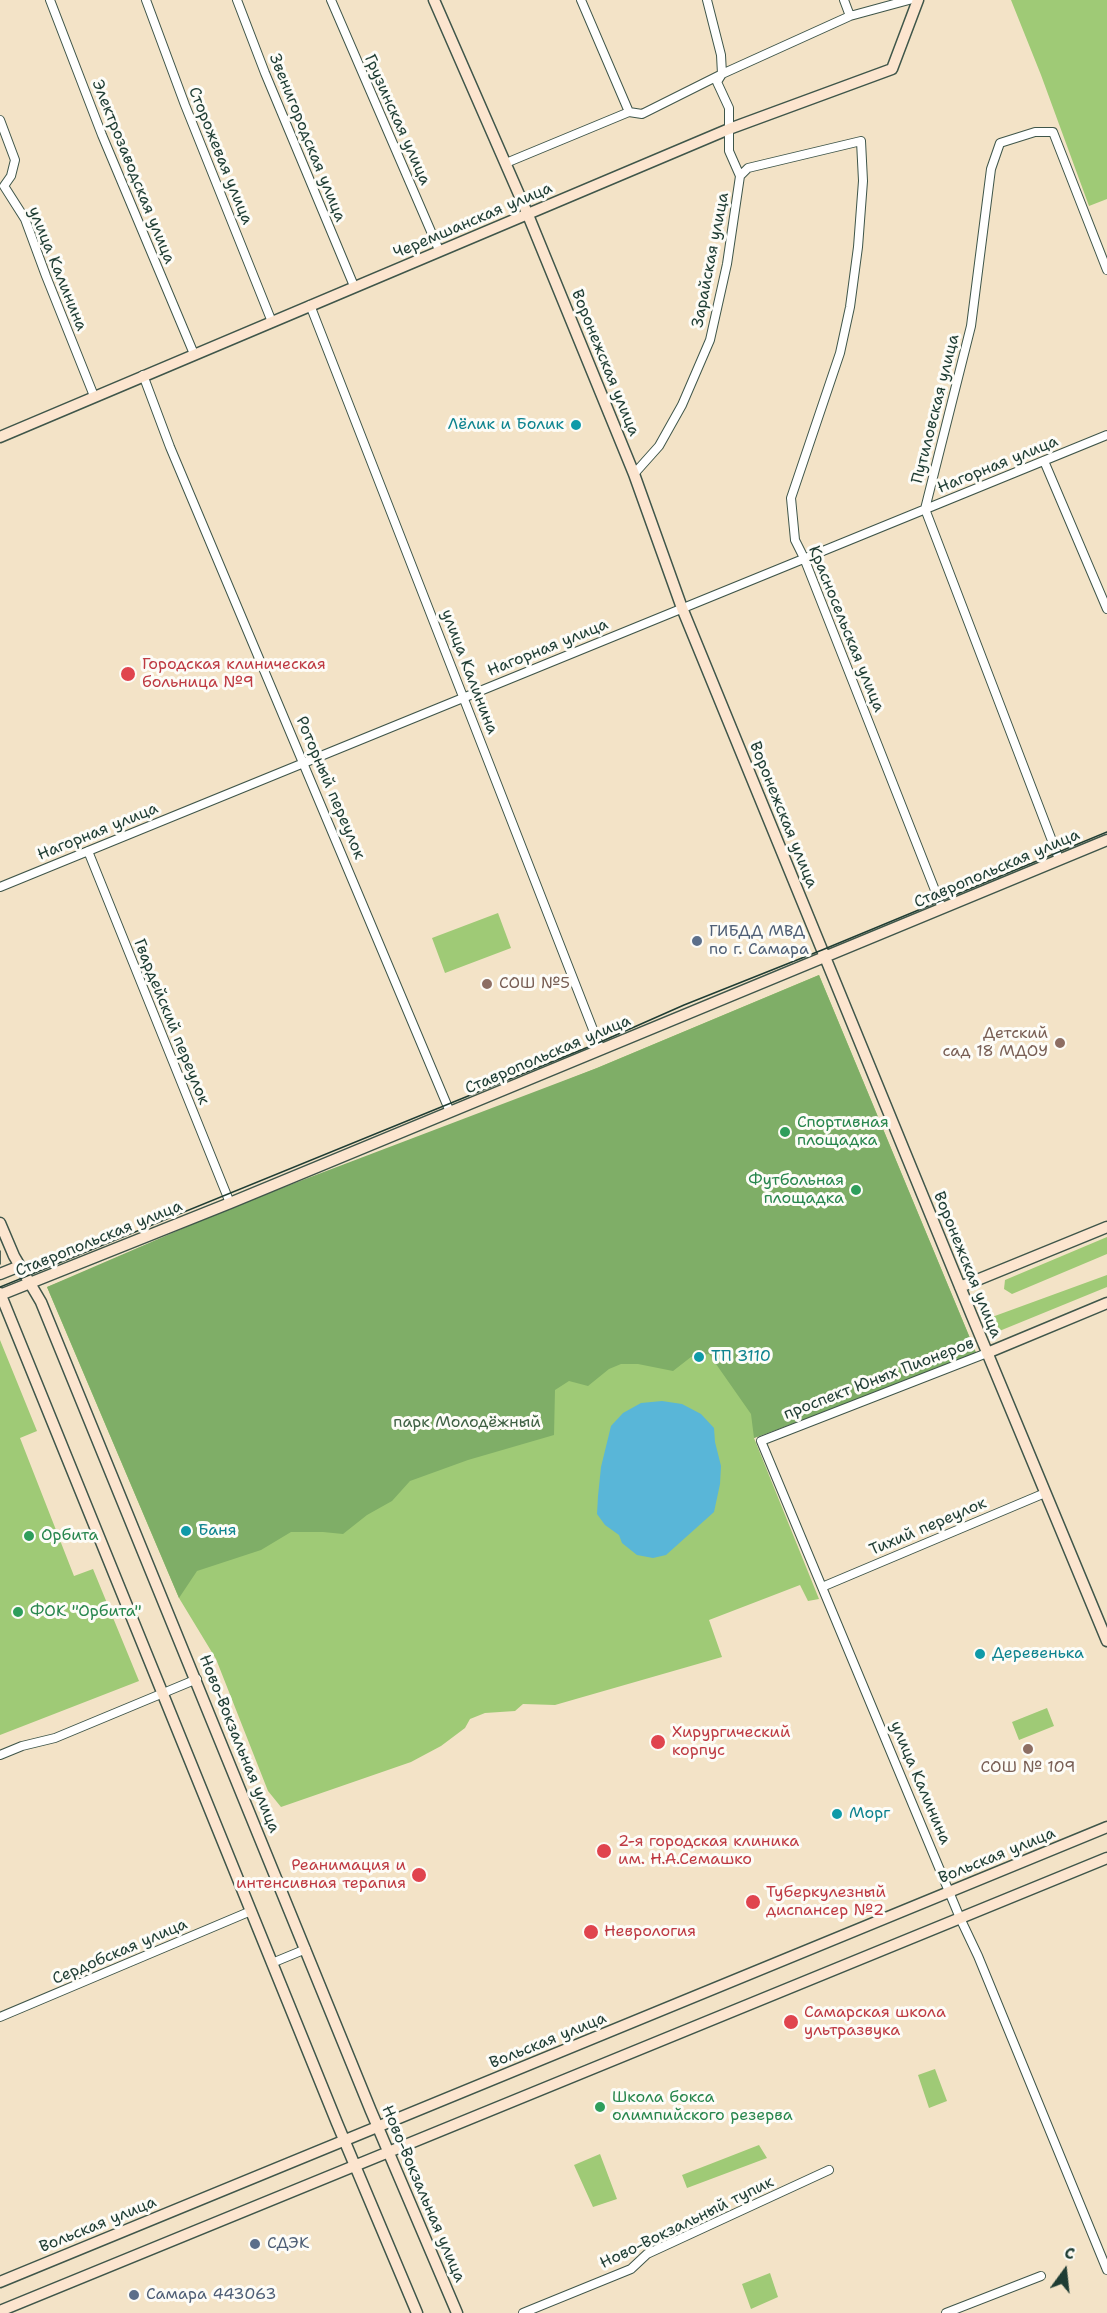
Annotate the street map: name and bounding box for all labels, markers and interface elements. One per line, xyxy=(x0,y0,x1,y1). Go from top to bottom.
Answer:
street label: Звенигородская улица xyxy=(264,51,350,225)
street label: Грузинская улица xyxy=(360,52,434,188)
street label: Электрозаводская улица xyxy=(87,77,179,267)
street label: Сторожевая улица xyxy=(184,84,256,228)
street label: Черемшанская улица xyxy=(391,179,555,263)
street label: Зарайская улица xyxy=(688,191,734,329)
street label: улица Калинина xyxy=(23,204,91,334)
street label: Воронежская улица xyxy=(567,287,643,439)
street label: Путиловская улица xyxy=(908,332,964,486)
place label: Лёлик и Болик xyxy=(448,415,564,435)
marker: Лёлик и Болик xyxy=(569,418,583,432)
street label: Нагорная улица xyxy=(935,432,1061,498)
street label: Красносельская улица xyxy=(804,543,888,715)
street label: улица Калинина xyxy=(436,607,502,737)
street label: Нагорная улица xyxy=(485,615,611,681)
place label: Городская клиническая больница №9 xyxy=(142,655,326,693)
marker: Городская клиническая больница №9 xyxy=(119,665,137,683)
street label: Роторный переулок xyxy=(291,714,369,862)
street label: Воронежская улица xyxy=(745,739,821,891)
street label: Нагорная улица xyxy=(35,799,161,865)
street label: Ставропольская улица xyxy=(911,825,1083,913)
place label: ГИБДД МВД по г. Самара xyxy=(709,922,809,960)
marker: ГИБДД МВД по г. Самара xyxy=(690,934,704,948)
street label: Гвардейский переулок xyxy=(129,936,213,1108)
place label: СОШ №5 xyxy=(499,974,570,994)
marker: СОШ №5 xyxy=(480,977,494,991)
street label: Ставропольская улица xyxy=(462,1011,634,1099)
place label: Детский сад 18 МДОУ xyxy=(942,1024,1048,1062)
marker: Детский сад 18 МДОУ xyxy=(1053,1036,1067,1050)
place label: Спортивная площадка xyxy=(797,1113,889,1151)
marker: Спортивная площадка xyxy=(778,1125,792,1139)
place label: Футбольная площадка xyxy=(748,1171,844,1209)
marker: Футбольная площадка xyxy=(849,1183,863,1197)
street label: Воронежская улица xyxy=(929,1189,1005,1341)
street label: Ставропольская улица xyxy=(13,1197,185,1281)
street label: проспект Юных Пионеров xyxy=(781,1334,977,1424)
place label: ТП 3110 xyxy=(711,1347,771,1367)
marker: ТП 3110 xyxy=(692,1350,706,1364)
park label: парк Молодёжный xyxy=(393,1413,541,1433)
street label: Тихий переулок xyxy=(867,1494,989,1560)
place label: Баня xyxy=(198,1521,236,1541)
marker: Баня xyxy=(179,1524,193,1538)
place label: Орбита xyxy=(41,1526,99,1546)
marker: Орбита xyxy=(22,1529,36,1543)
place label: ФОК "Орбита" xyxy=(30,1602,142,1622)
marker: ФОК "Орбита" xyxy=(11,1605,25,1619)
place label: Деревенька xyxy=(992,1644,1084,1664)
marker: Деревенька xyxy=(973,1647,987,1661)
street label: Ново-Вокзальная улица xyxy=(194,1652,284,1836)
street label: улица Калинина xyxy=(885,1718,955,1848)
place label: Хирургический корпус xyxy=(672,1723,790,1761)
marker: Хирургический корпус xyxy=(649,1733,667,1751)
marker: СОШ № 109 xyxy=(1021,1742,1035,1756)
place label: СОШ № 109 xyxy=(981,1758,1075,1778)
place label: Морг xyxy=(849,1804,890,1824)
marker: Морг xyxy=(830,1807,844,1821)
street label: Вольская улица xyxy=(936,1824,1058,1888)
place label: 2-я городская клиника им. Н.А.Семашко xyxy=(618,1832,799,1870)
marker: 2-я городская клиника им. Н.А.Семашко xyxy=(595,1842,613,1860)
place label: Реанимация и интенсивная терапия xyxy=(236,1856,406,1894)
marker: Реанимация и интенсивная терапия xyxy=(410,1866,428,1884)
place label: Туберкулезный диспансер №2 xyxy=(766,1883,886,1921)
marker: Туберкулезный диспансер №2 xyxy=(744,1893,762,1911)
street label: Сердобская улица xyxy=(50,1915,190,1989)
place label: Неврология xyxy=(604,1922,696,1942)
marker: Неврология xyxy=(582,1923,600,1941)
place label: Самарская школа ультразвука xyxy=(804,2003,946,2041)
street label: Вольская улица xyxy=(487,2009,609,2073)
marker: Самарская школа ультразвука xyxy=(782,2013,800,2031)
place label: Школа бокса олимпийского резерва xyxy=(612,2088,793,2126)
marker: Школа бокса олимпийского резерва xyxy=(593,2100,607,2114)
street label: Ново-Вокзальная улица xyxy=(377,2103,469,2285)
street label: Ново-Вокзальный тупик xyxy=(597,2173,777,2273)
street label: Вольская улица xyxy=(37,2193,159,2257)
place label: СДЭК xyxy=(267,2234,309,2254)
marker: СДЭК xyxy=(248,2237,262,2251)
north arrow xyxy=(1035,2241,1095,2301)
text: С xyxy=(1062,2242,1077,2265)
place label: Самара 443063 xyxy=(146,2285,276,2305)
marker: Самара 443063 xyxy=(127,2288,141,2302)

